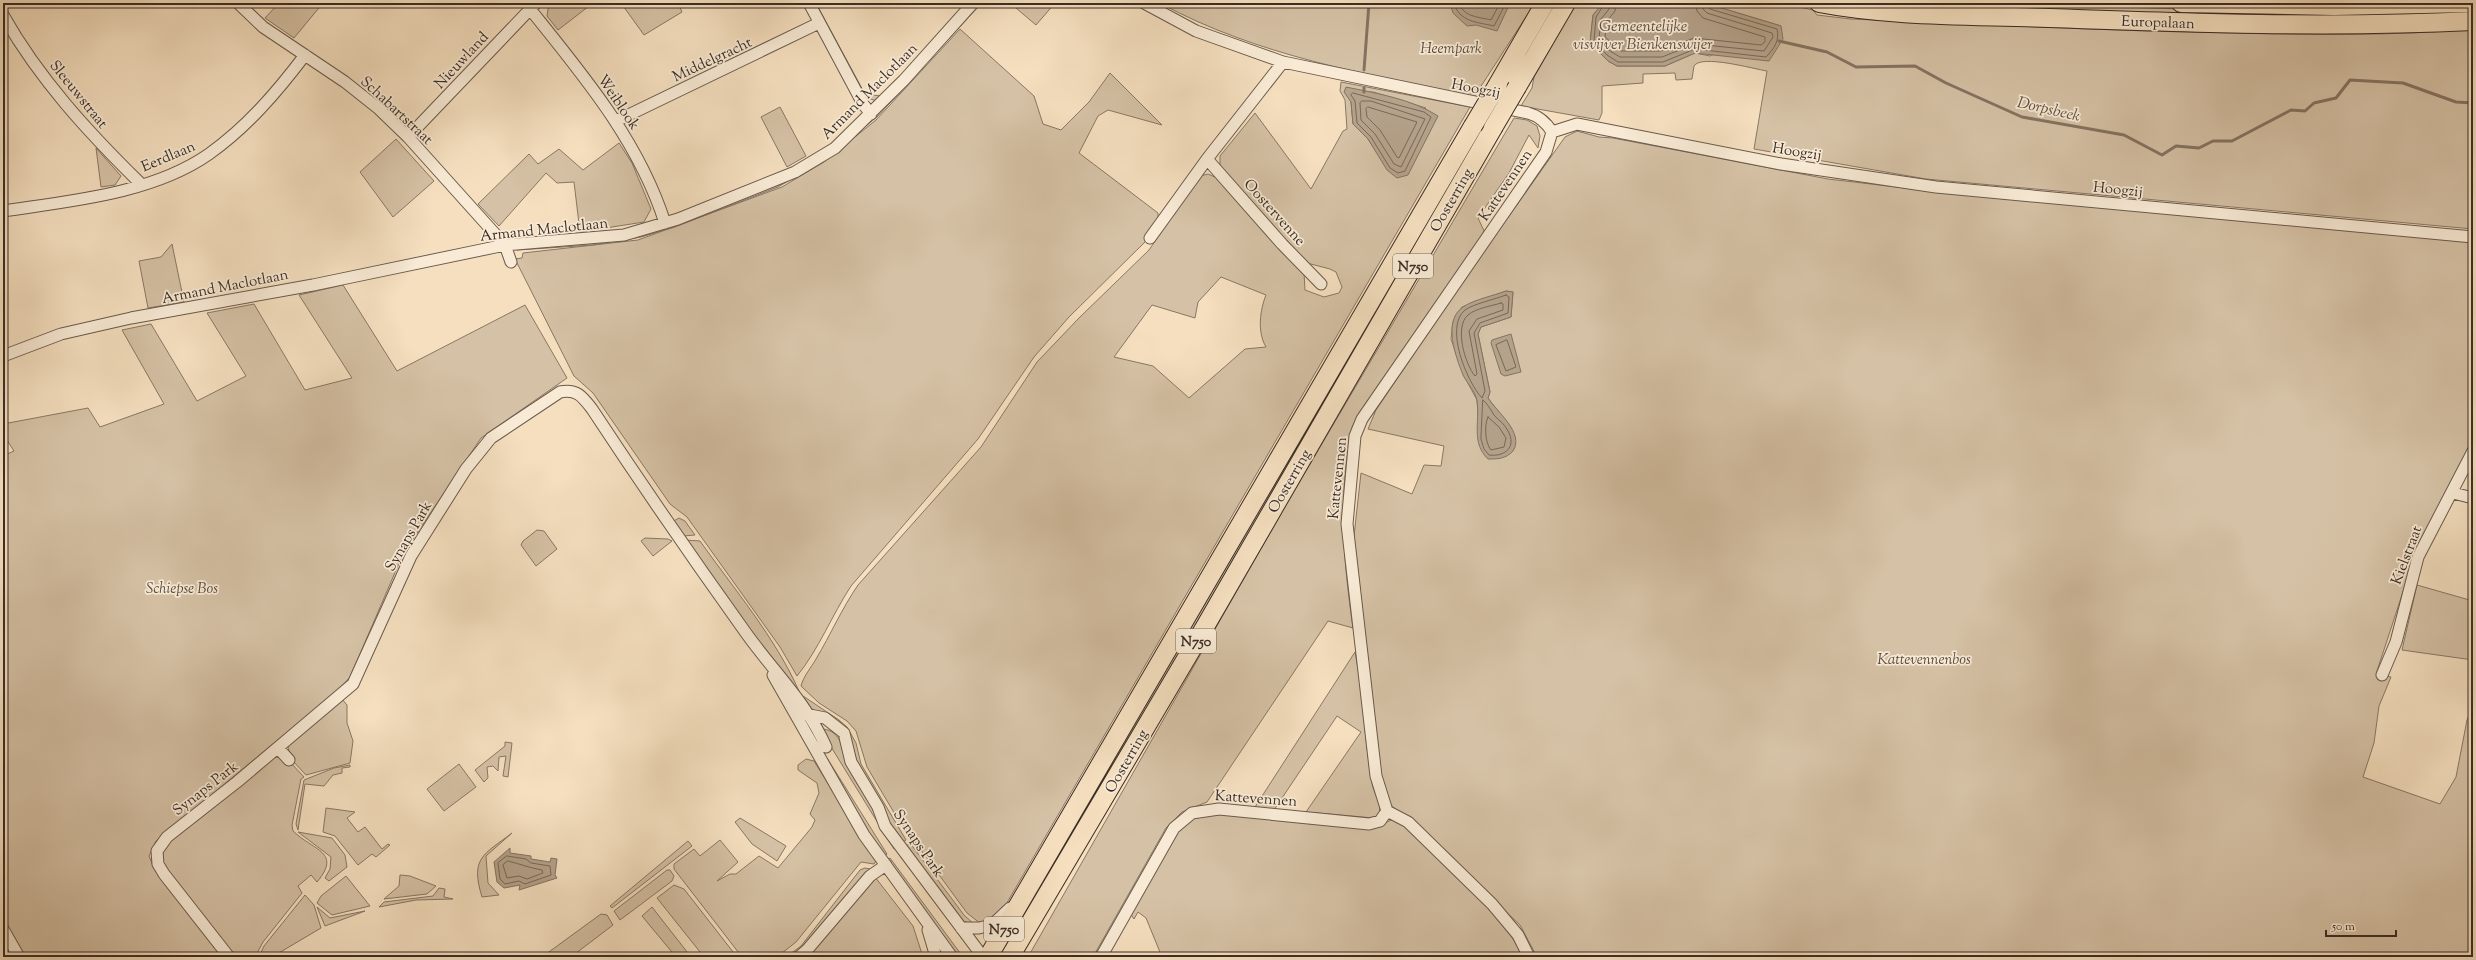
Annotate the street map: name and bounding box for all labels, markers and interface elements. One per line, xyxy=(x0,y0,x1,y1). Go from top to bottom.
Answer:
street label: Europalaan xyxy=(2121,12,2195,35)
water label: Gemeentelijke visvijver Bienkenswijer xyxy=(1573,16,1713,57)
street label: Nieuwland xyxy=(430,27,494,94)
street label: Middelgracht xyxy=(669,33,756,88)
street label: Armand Maclotlaan xyxy=(817,39,923,145)
park label: Heempark xyxy=(1420,39,1482,60)
street label: Sleeuwstraat xyxy=(44,56,112,134)
street label: Weiblook xyxy=(591,71,644,135)
street label: Schabartstraat xyxy=(355,72,437,150)
street label: Hoogzij xyxy=(1449,74,1502,105)
water label: Dorpsbeek xyxy=(2015,92,2082,129)
street label: Eerdlaan xyxy=(138,137,199,178)
street label: Hoogzij xyxy=(1771,138,1823,167)
street label: Kattevennen xyxy=(1474,146,1538,226)
street label: Oosterring xyxy=(1426,165,1479,237)
street label: Oostervenne xyxy=(1238,175,1310,251)
street label: Hoogzij xyxy=(2092,177,2144,204)
street label: Armand Maclotlaan xyxy=(479,213,609,248)
road number: N750 xyxy=(1393,254,1433,278)
street label: Armand Maclotlaan xyxy=(160,265,291,310)
street label: Kattevennen xyxy=(1324,436,1353,520)
street label: Oosterring xyxy=(1264,446,1317,518)
street label: Synaps Park xyxy=(381,498,438,576)
street label: Kielstraat xyxy=(2387,523,2428,588)
park label: Schiepse Bos xyxy=(146,579,218,600)
road number: N750 xyxy=(1176,629,1216,653)
park label: Kattevennenbos xyxy=(1877,650,1971,671)
street label: Oosterring xyxy=(1101,726,1154,798)
street label: Synaps Park xyxy=(169,757,243,822)
street label: Kattevennen xyxy=(1214,786,1298,813)
street label: Synaps Park xyxy=(887,806,948,882)
scale bar xyxy=(2326,912,2396,938)
road number: N750 xyxy=(984,917,1024,941)
text: 50 m xyxy=(2331,918,2355,936)

